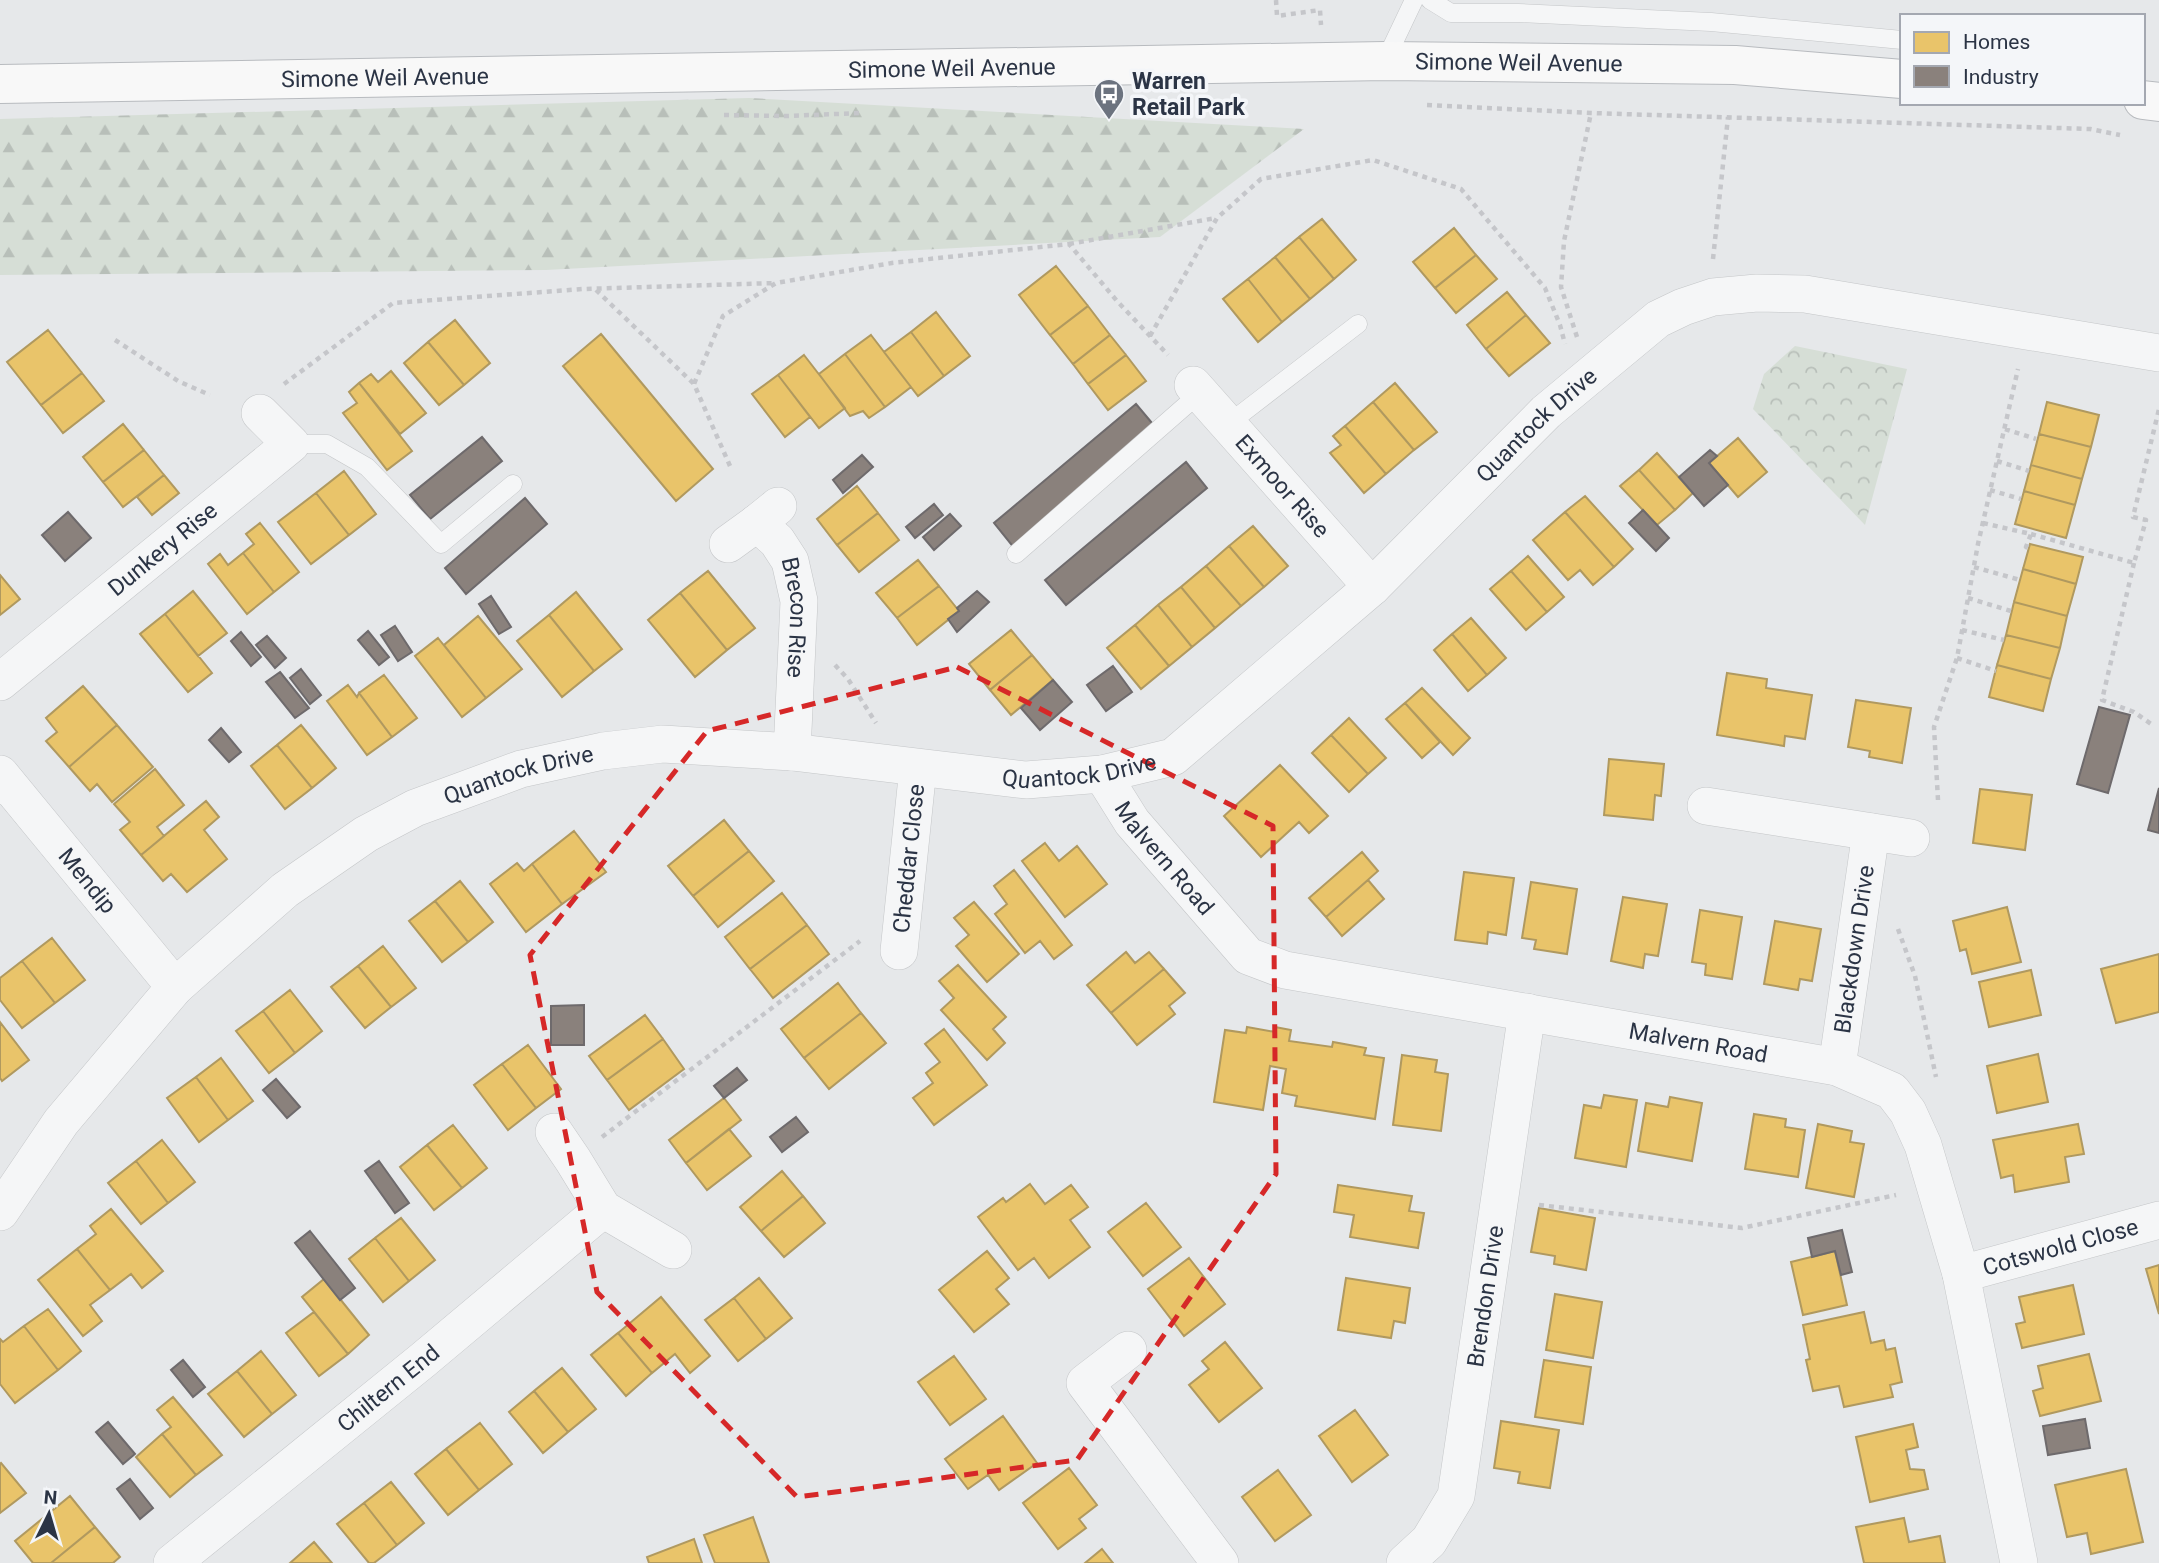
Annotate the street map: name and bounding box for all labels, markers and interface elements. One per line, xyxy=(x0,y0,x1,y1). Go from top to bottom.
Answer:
legend xyxy=(1900,14,2145,105)
text: Homes xyxy=(1963,30,2030,54)
street label: Simone Weil Avenue xyxy=(1415,48,1623,78)
street label: Simone Weil Avenue xyxy=(848,53,1056,84)
street label: Simone Weil Avenue xyxy=(281,63,489,93)
text: Industry xyxy=(1963,65,2039,89)
place label: Warren Retail Park xyxy=(1132,68,1246,121)
bus stop icon: Warren Retail Park xyxy=(1092,77,1126,121)
street label: Quantock Drive xyxy=(1471,363,1602,488)
street label: Exmoor Rise xyxy=(1230,429,1335,543)
street label: Dunkery Rise xyxy=(103,497,223,602)
street label: Brecon Rise xyxy=(776,555,812,679)
street label: Quantock Drive xyxy=(440,741,596,810)
street label: Quantock Drive xyxy=(1001,749,1159,794)
street label: Cheddar Close xyxy=(888,783,930,934)
street label: Malvern Road xyxy=(1109,797,1219,921)
street label: Mendip xyxy=(53,843,122,919)
street label: Blackdown Drive xyxy=(1829,864,1880,1035)
street label: Malvern Road xyxy=(1627,1018,1770,1069)
street label: Cotswold Close xyxy=(1980,1213,2141,1281)
street label: Brendon Drive xyxy=(1462,1224,1510,1369)
street label: Chiltern End xyxy=(332,1339,445,1438)
north arrow xyxy=(14,1479,84,1549)
text: N xyxy=(43,1486,58,1510)

